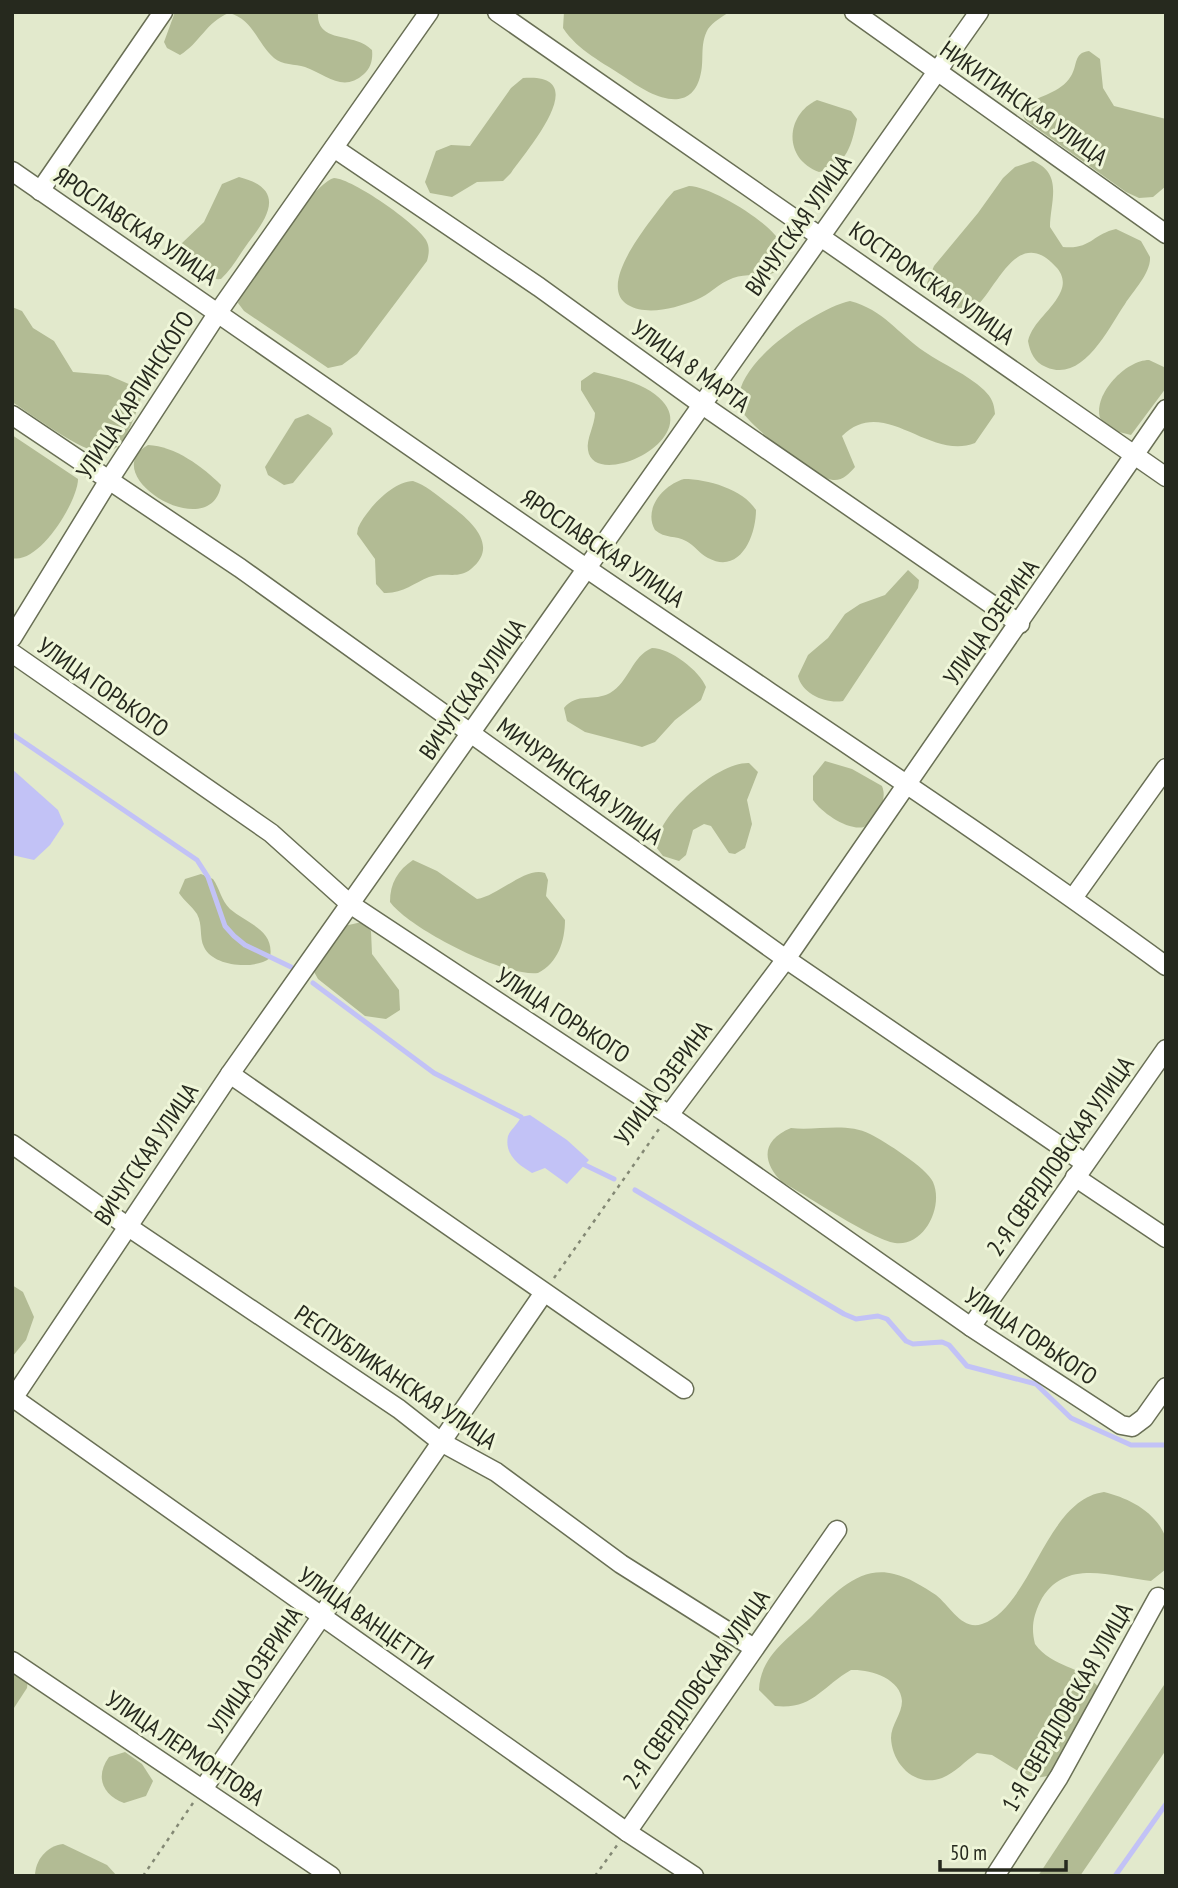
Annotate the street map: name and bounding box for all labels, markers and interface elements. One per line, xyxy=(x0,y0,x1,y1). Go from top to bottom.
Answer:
street label: НИКИТИНСКАЯ УЛИЦА xyxy=(934,34,1114,173)
street label: ВИЧУГСКАЯ УЛИЦА xyxy=(738,148,858,301)
street label: ЯРОСЛАВСКАЯ УЛИЦА xyxy=(48,160,224,292)
street label: КОСТРОМСКАЯ УЛИЦА xyxy=(843,214,1021,352)
street label: УЛИЦА КАРПИНСКОГО xyxy=(69,305,201,485)
street label: УЛИЦА 8 МАРТА xyxy=(626,313,757,420)
street label: ЯРОСЛАВСКАЯ УЛИЦА xyxy=(515,482,691,614)
street label: УЛИЦА ОЗЕРИНА xyxy=(936,553,1046,691)
street label: ВИЧУГСКАЯ УЛИЦА xyxy=(412,612,532,765)
street label: УЛИЦА ГОРЬКОГО xyxy=(31,630,175,744)
street label: МИЧУРИНСКАЯ УЛИЦА xyxy=(491,710,670,852)
street label: УЛИЦА ГОРЬКОГО xyxy=(490,960,636,1070)
street label: УЛИЦА ОЗЕРИНА xyxy=(607,1014,719,1151)
street label: 2-Я СВЕРДЛОВСКАЯ УЛИЦА xyxy=(980,1050,1141,1262)
street label: ВИЧУГСКАЯ УЛИЦА xyxy=(87,1076,205,1231)
street label: УЛИЦА ГОРЬКОГО xyxy=(959,1280,1103,1392)
street label: РЕСПУБЛИКАНСКАЯ УЛИЦА xyxy=(289,1298,504,1457)
street label: УЛИЦА ВАНЦЕТТИ xyxy=(292,1560,440,1676)
street label: 2-Я СВЕРДЛОВСКАЯ УЛИЦА xyxy=(616,1583,777,1795)
street label: 1-Я СВЕРДЛОВСКАЯ УЛИЦА xyxy=(994,1596,1140,1817)
street label: УЛИЦА ОЗЕРИНА xyxy=(201,1600,309,1739)
street label: УЛИЦА ЛЕРМОНТОВА xyxy=(100,1684,271,1813)
scale bar xyxy=(940,1828,1066,1872)
text: 50 m xyxy=(950,1839,987,1866)

